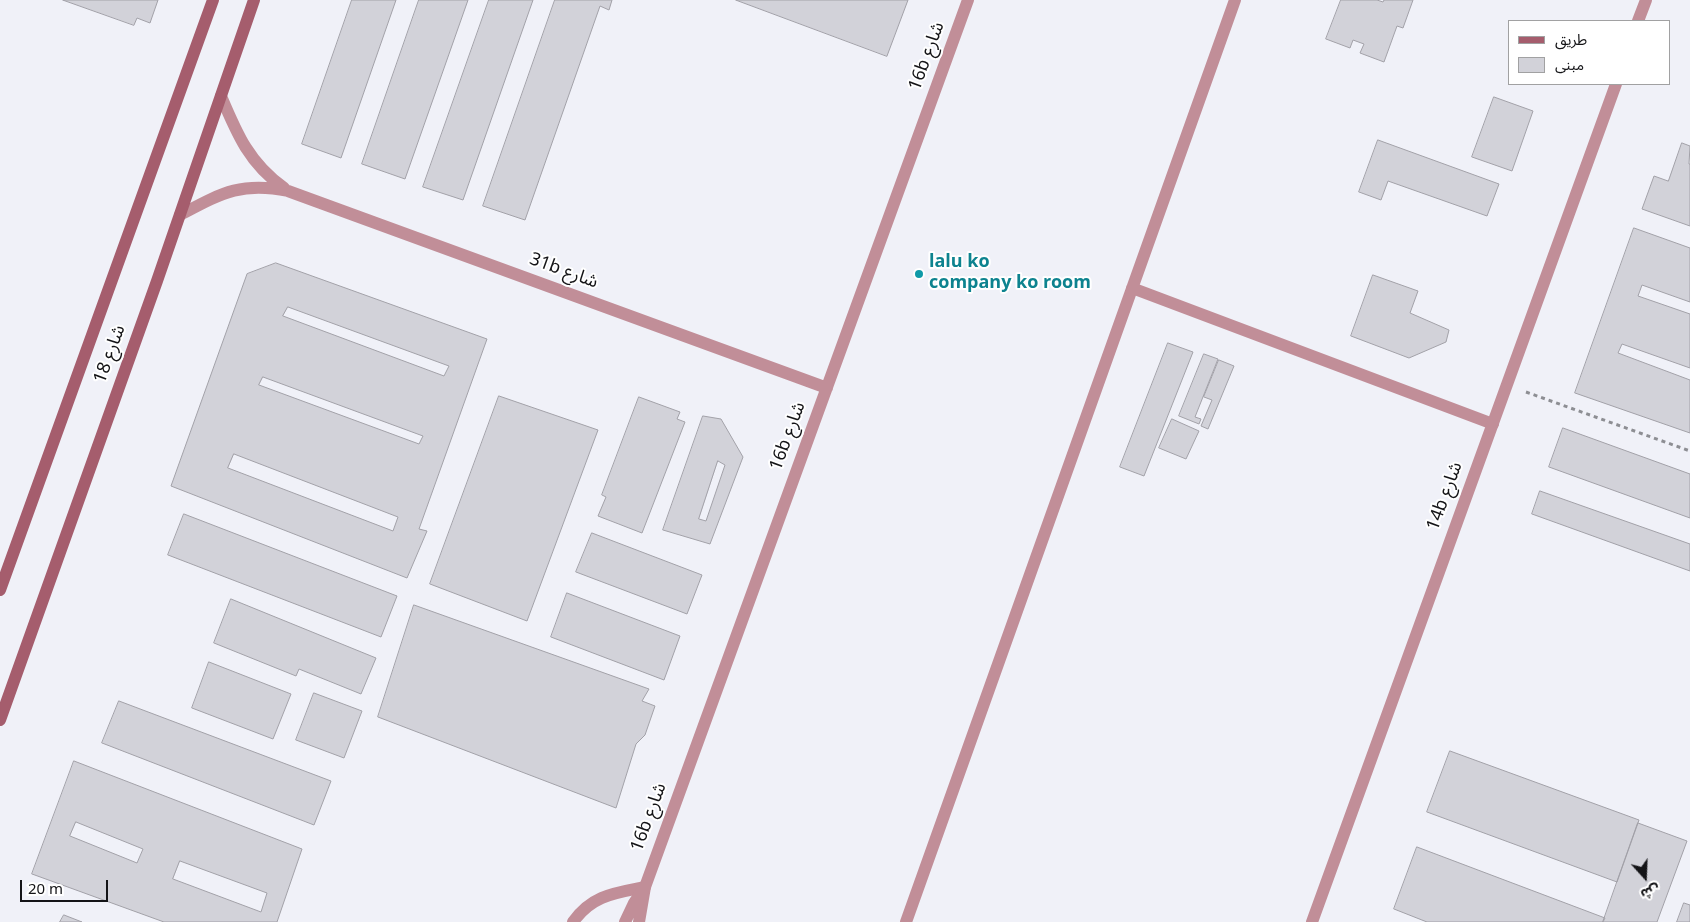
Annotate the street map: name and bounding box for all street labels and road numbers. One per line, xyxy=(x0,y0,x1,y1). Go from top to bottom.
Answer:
street label: 16b شارع xyxy=(907,20,951,94)
street label: 31b شارع xyxy=(526,251,600,295)
street label: شارع 18 xyxy=(92,323,132,387)
street label: 16b شارع xyxy=(768,400,812,474)
street label: 14b شارع xyxy=(1425,460,1469,534)
street label: 16b شارع xyxy=(629,781,673,855)

